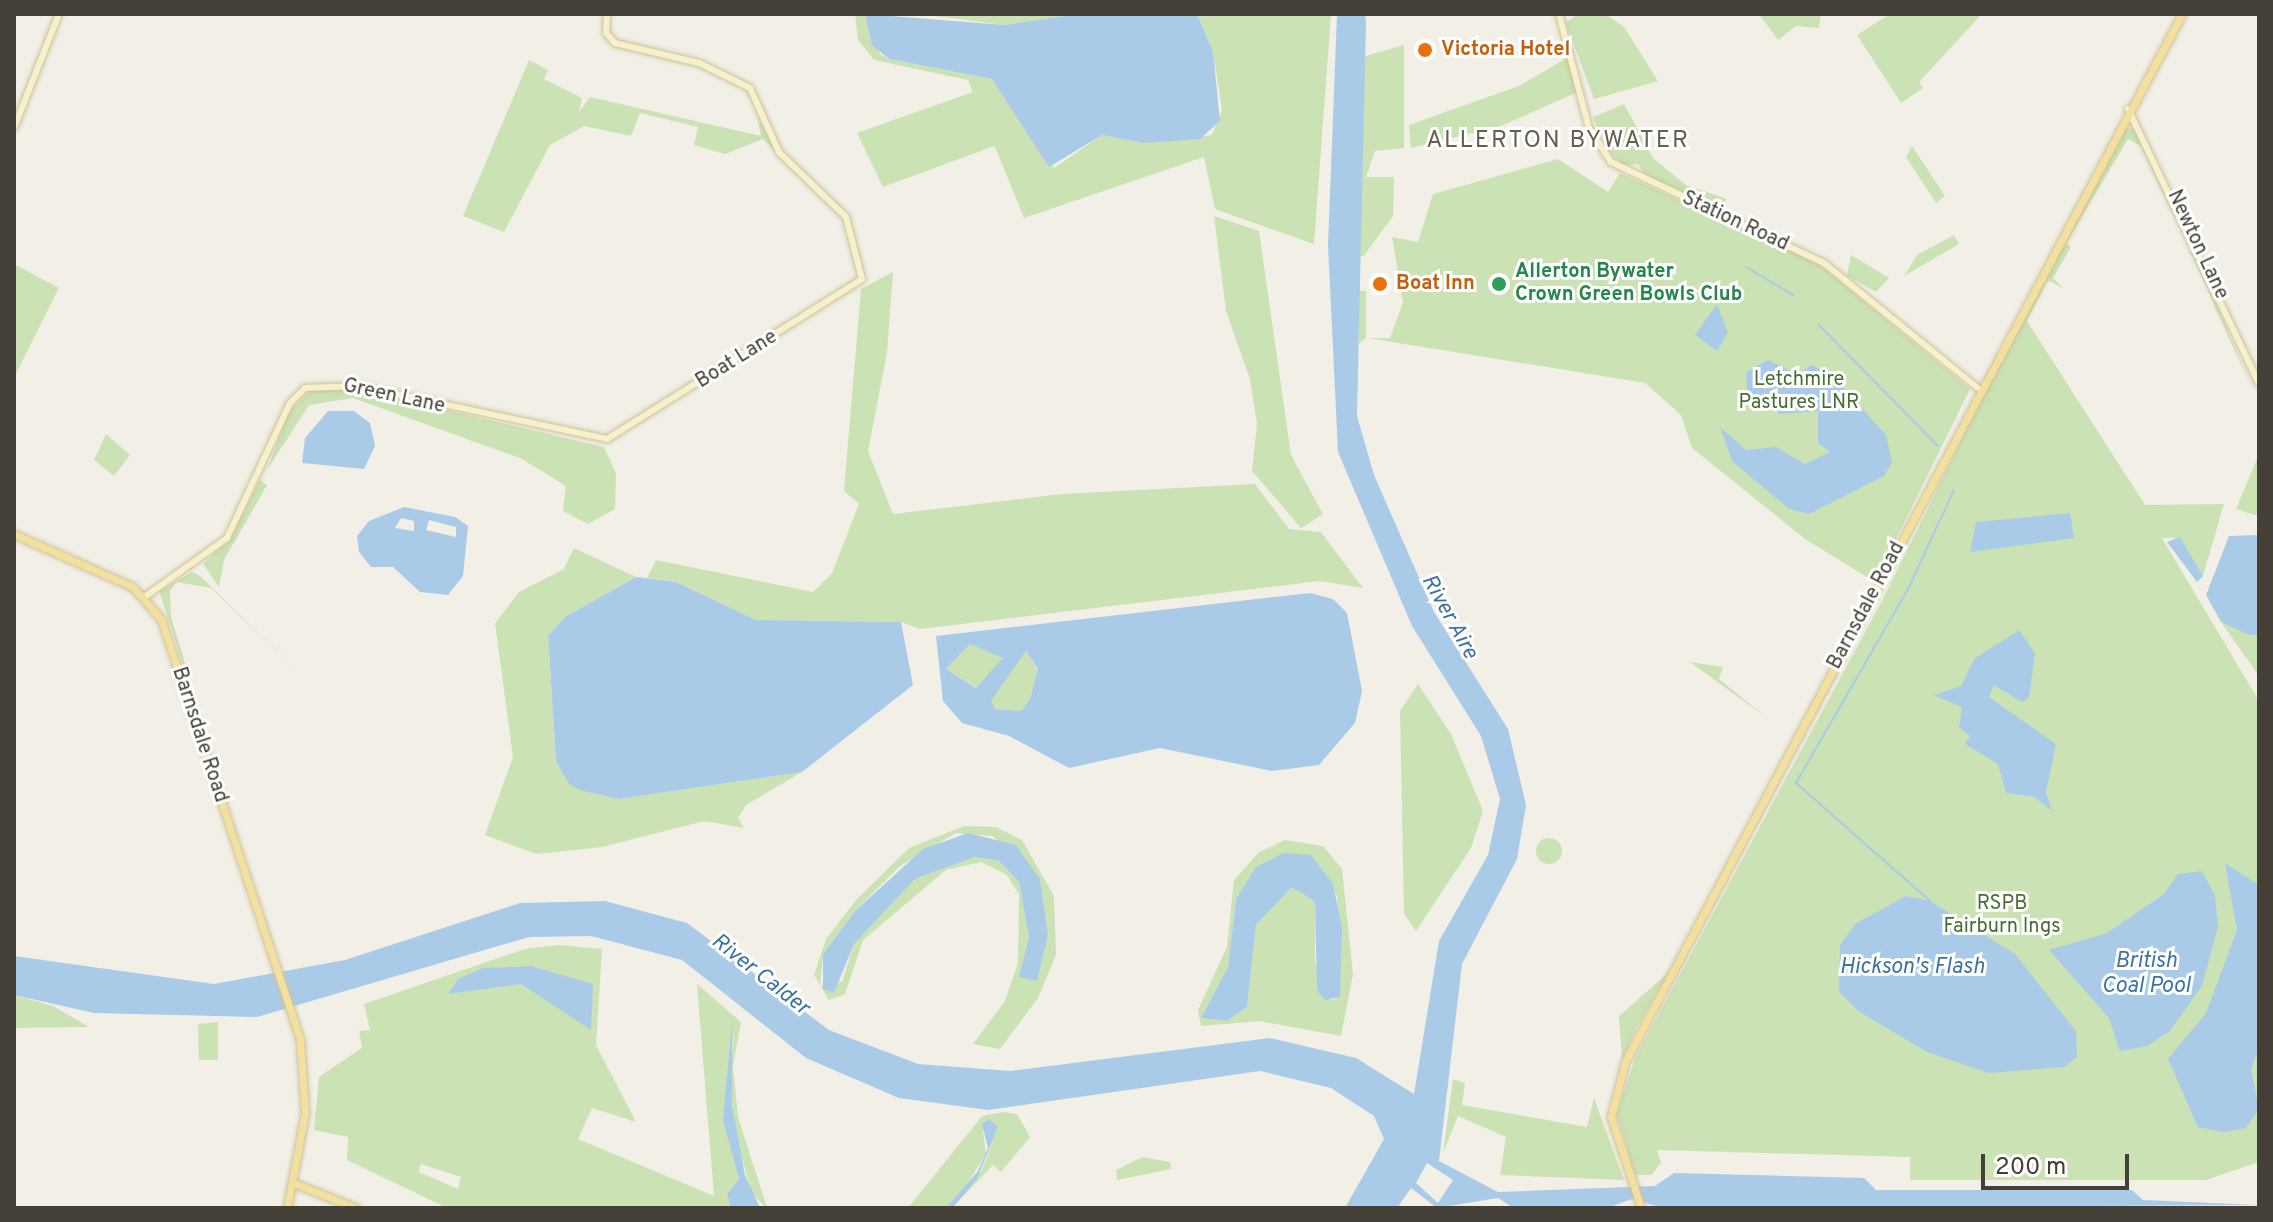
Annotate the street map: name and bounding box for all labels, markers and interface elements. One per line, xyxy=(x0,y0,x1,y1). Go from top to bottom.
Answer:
place label: Victoria Hotel xyxy=(1441,38,1570,62)
marker: Victoria Hotel xyxy=(1416,41,1434,59)
district label: ALLERTON BYWATER xyxy=(1426,128,1690,156)
street label: Newton Lane xyxy=(2161,186,2233,304)
street label: Station Road xyxy=(1678,187,1792,257)
place label: Allerton Bywater Crown Green Bowls Club xyxy=(1515,260,1742,307)
place label: Boat Inn xyxy=(1396,272,1475,296)
marker: Boat Inn xyxy=(1371,275,1389,293)
marker: Allerton Bywater Crown Green Bowls Club xyxy=(1490,275,1508,293)
street label: Boat Lane xyxy=(692,326,782,394)
park label: Letchmire Pastures LNR xyxy=(1739,368,1859,415)
street label: Green Lane xyxy=(341,375,447,419)
street label: Barnsdale Road xyxy=(1823,538,1911,674)
water label: River Aire xyxy=(1415,570,1483,664)
street label: Barnsdale Road xyxy=(166,664,232,806)
park label: RSPB Fairburn Ings xyxy=(1943,892,2061,939)
water label: River Calder xyxy=(706,929,814,1021)
water label: British Coal Pool xyxy=(2102,948,2190,1000)
water label: Hickson's Flash xyxy=(1840,955,1984,981)
scale bar xyxy=(1985,1138,2133,1188)
text: 200 m xyxy=(1995,1153,2066,1183)

